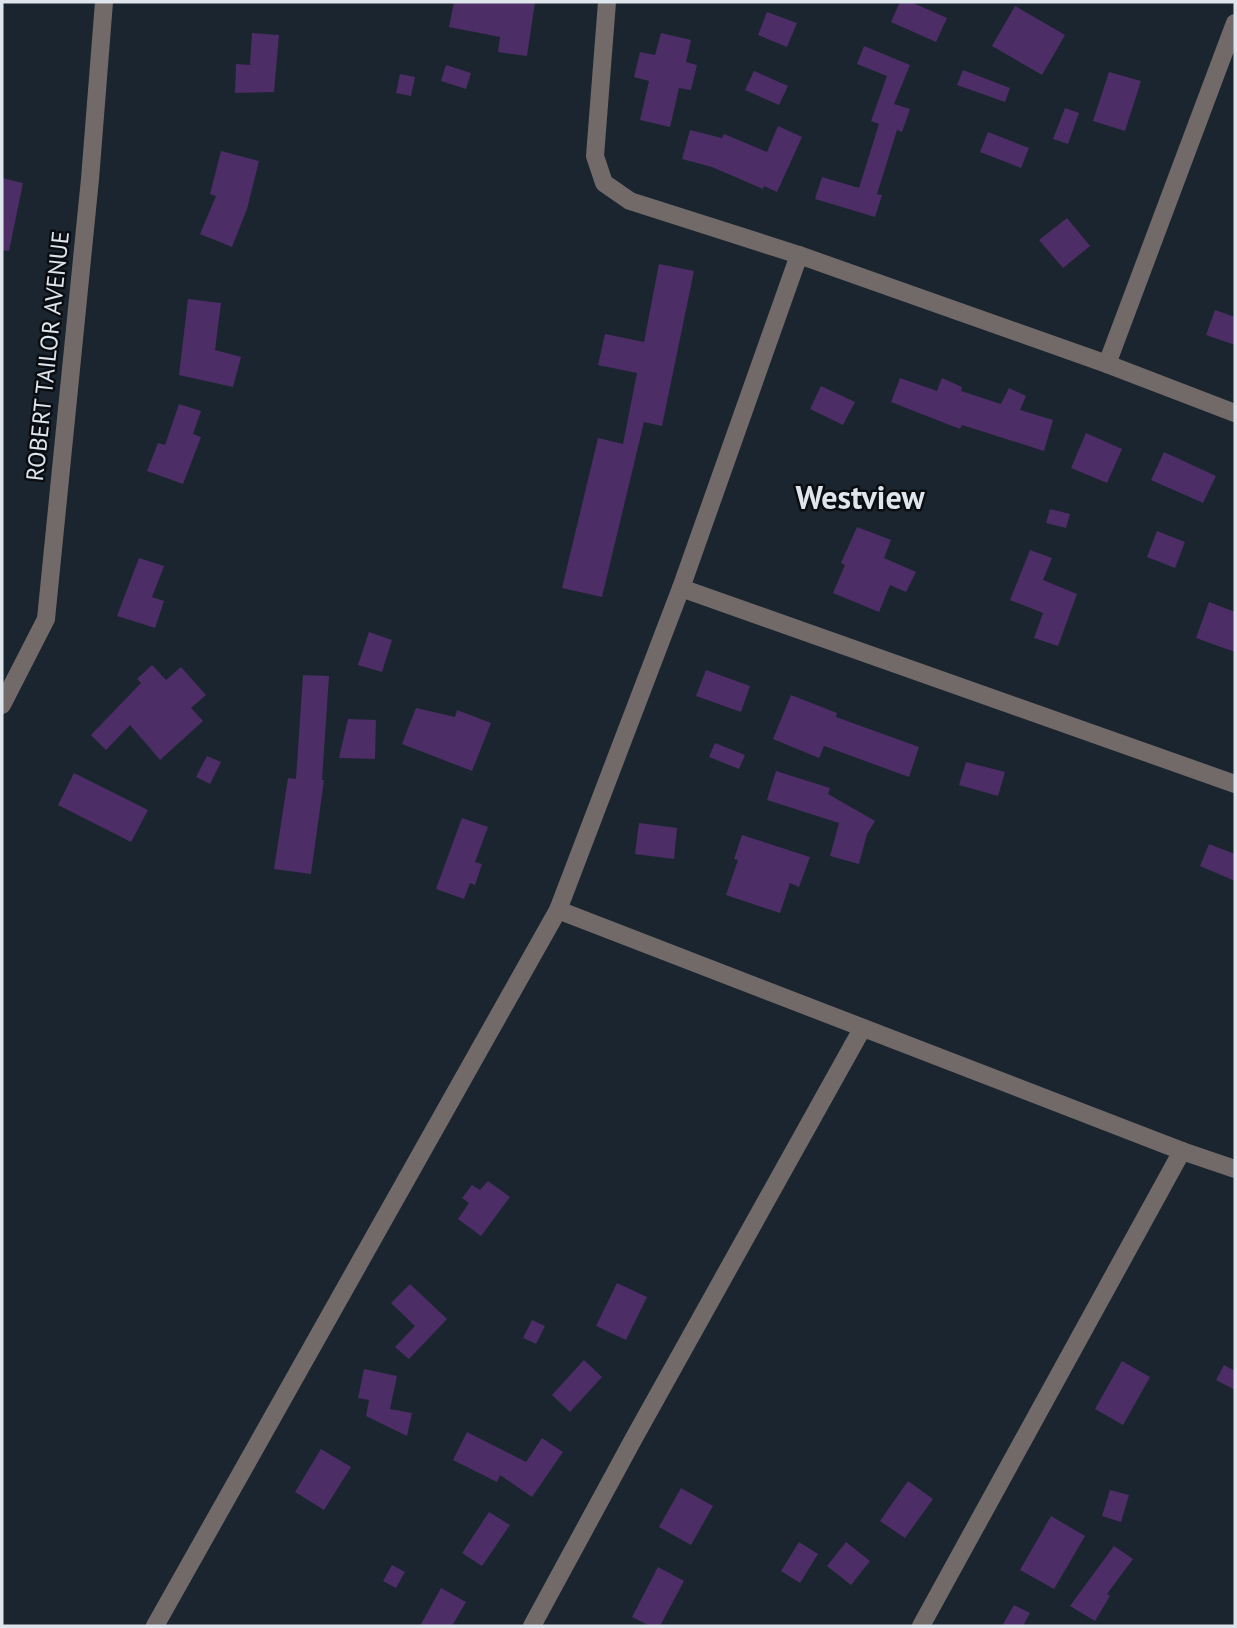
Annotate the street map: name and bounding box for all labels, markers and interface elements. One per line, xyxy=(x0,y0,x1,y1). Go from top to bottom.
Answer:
street label: ROBERT TAILOR AVENUE xyxy=(19,229,76,483)
district label: Westview xyxy=(795,476,925,518)

